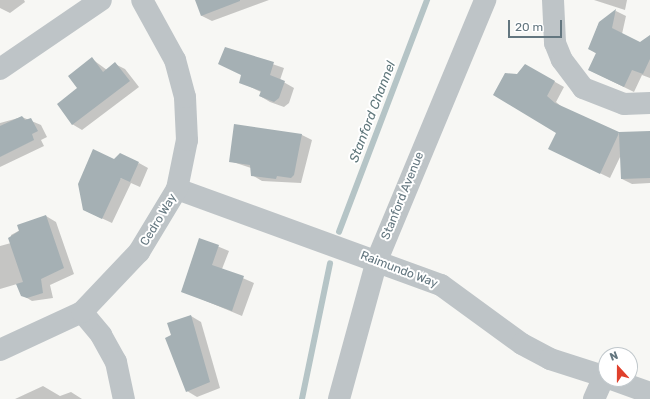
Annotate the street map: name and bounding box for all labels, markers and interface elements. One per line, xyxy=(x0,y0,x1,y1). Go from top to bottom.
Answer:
scale bar xyxy=(510,12,564,38)
text: 20 m xyxy=(515,20,543,34)
water label: Stanford Channel xyxy=(347,59,399,165)
street label: Stanford Avenue xyxy=(379,150,427,242)
street label: Cedro Way xyxy=(138,191,180,249)
street label: Raimundo Way xyxy=(358,249,440,291)
north arrow xyxy=(598,347,638,387)
text: N xyxy=(608,349,620,364)

